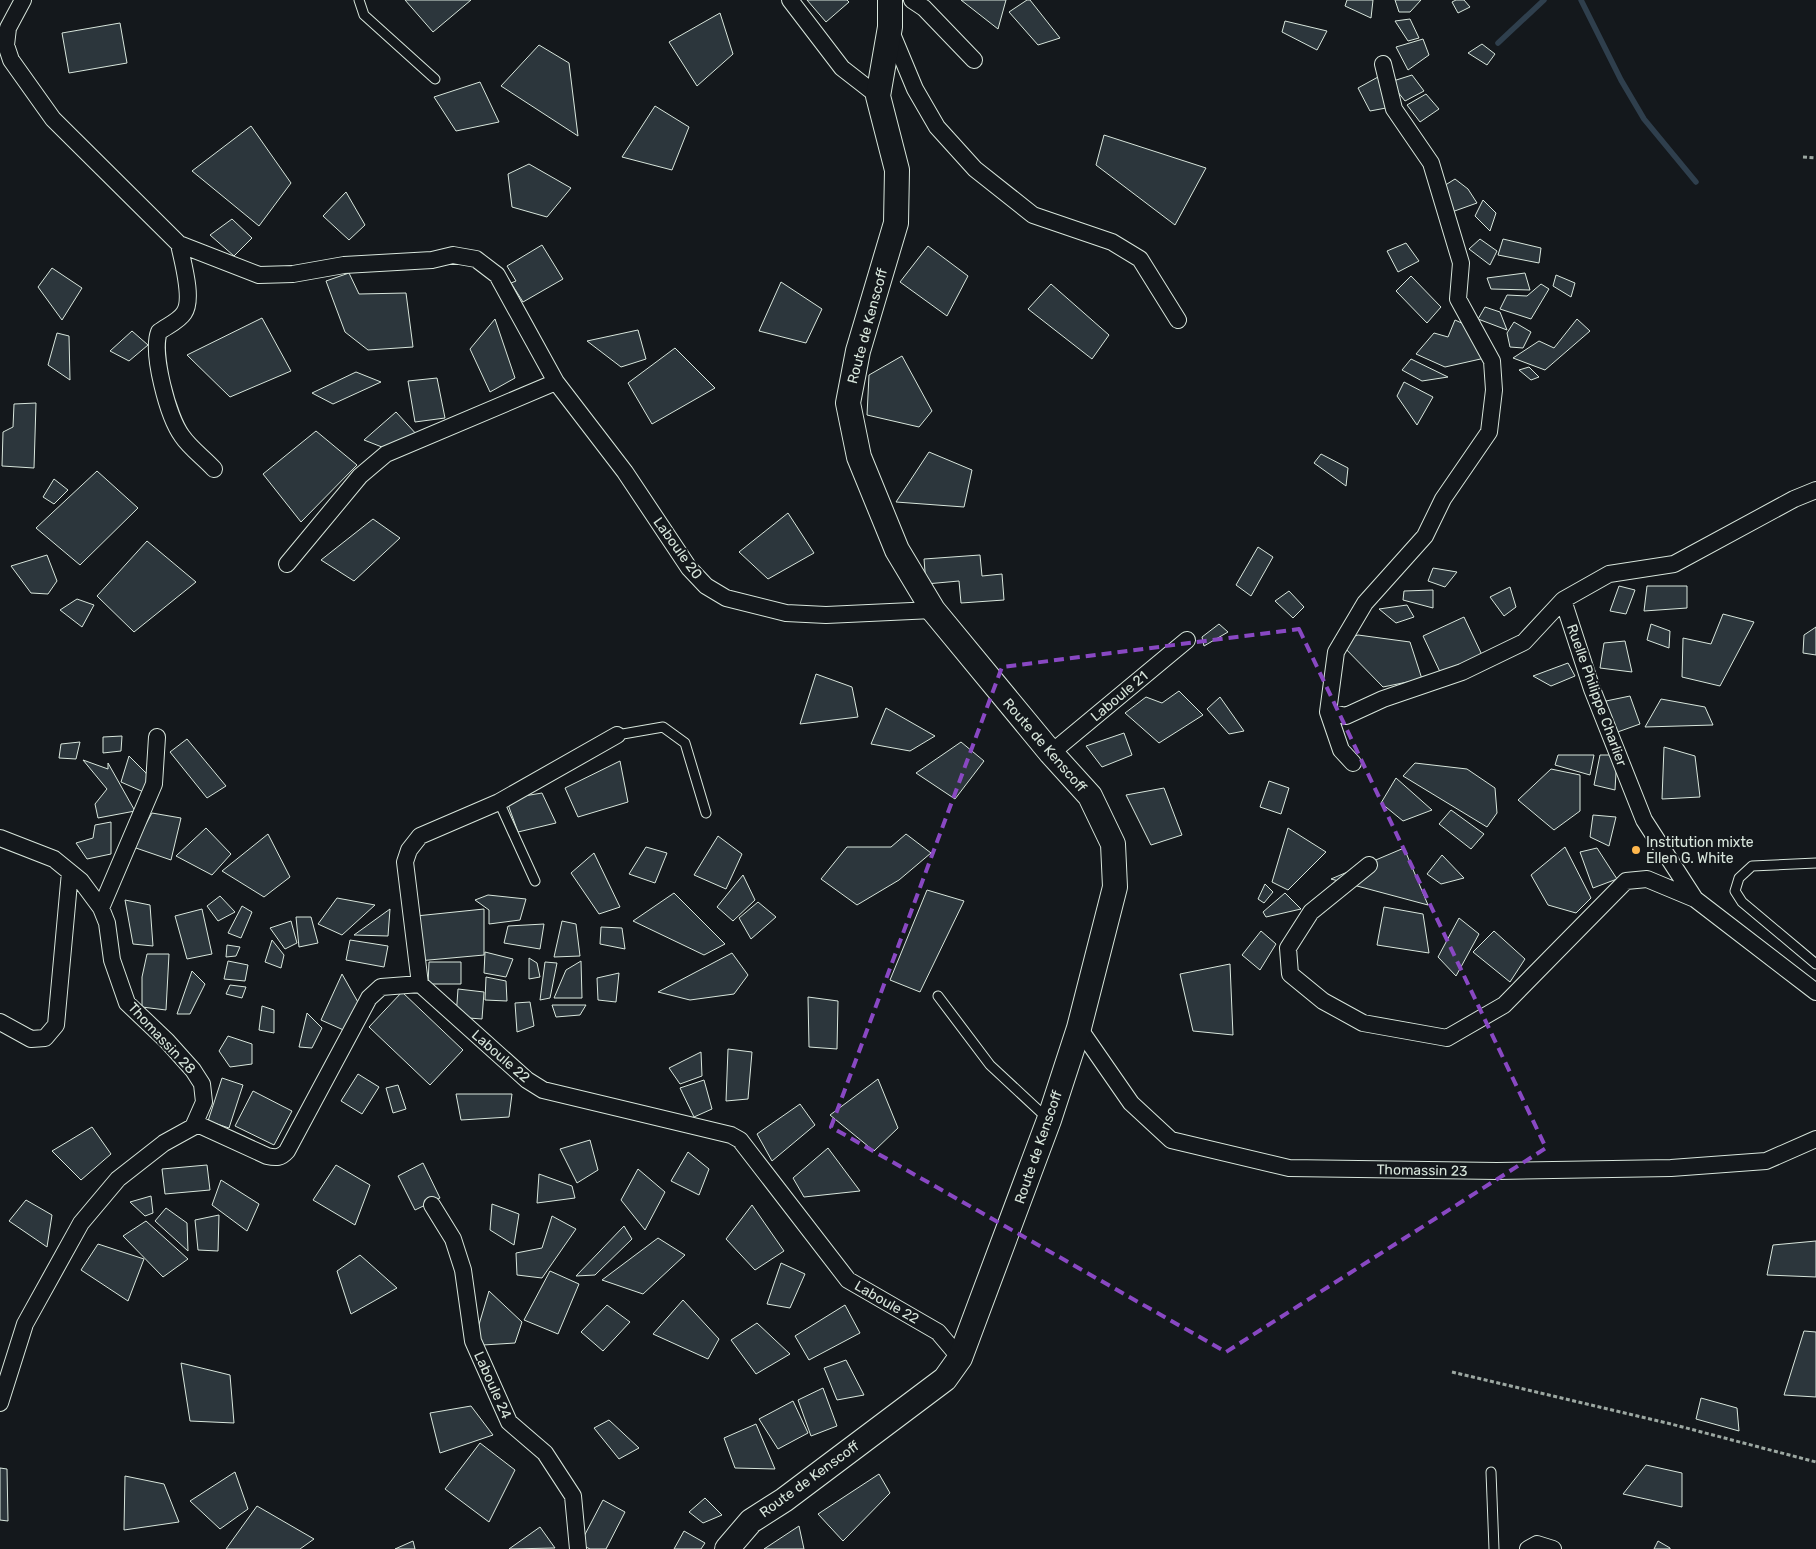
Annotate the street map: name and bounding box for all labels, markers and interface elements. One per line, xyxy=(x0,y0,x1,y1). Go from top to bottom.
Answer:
street label: Route de Kenscoff xyxy=(844,266,891,386)
street label: Laboule 20 xyxy=(650,514,706,583)
street label: Ruelle Philippe Charlier xyxy=(1563,622,1630,769)
street label: Laboule 21 xyxy=(1087,668,1151,725)
street label: Route de Kenscoff xyxy=(999,695,1090,796)
place label: Institution mixte Ellen G. White xyxy=(1646,834,1754,867)
marker: Institution mixte Ellen G. White xyxy=(1630,844,1642,856)
street label: Thomassin 28 xyxy=(124,999,199,1078)
street label: Laboule 22 xyxy=(468,1027,533,1086)
street label: Route de Kenscoff xyxy=(1011,1088,1066,1206)
street label: Thomassin 23 xyxy=(1376,1161,1468,1180)
street label: Laboule 22 xyxy=(852,1277,922,1328)
street label: Laboule 24 xyxy=(470,1349,515,1422)
street label: Route de Kenscoff xyxy=(756,1437,863,1521)

